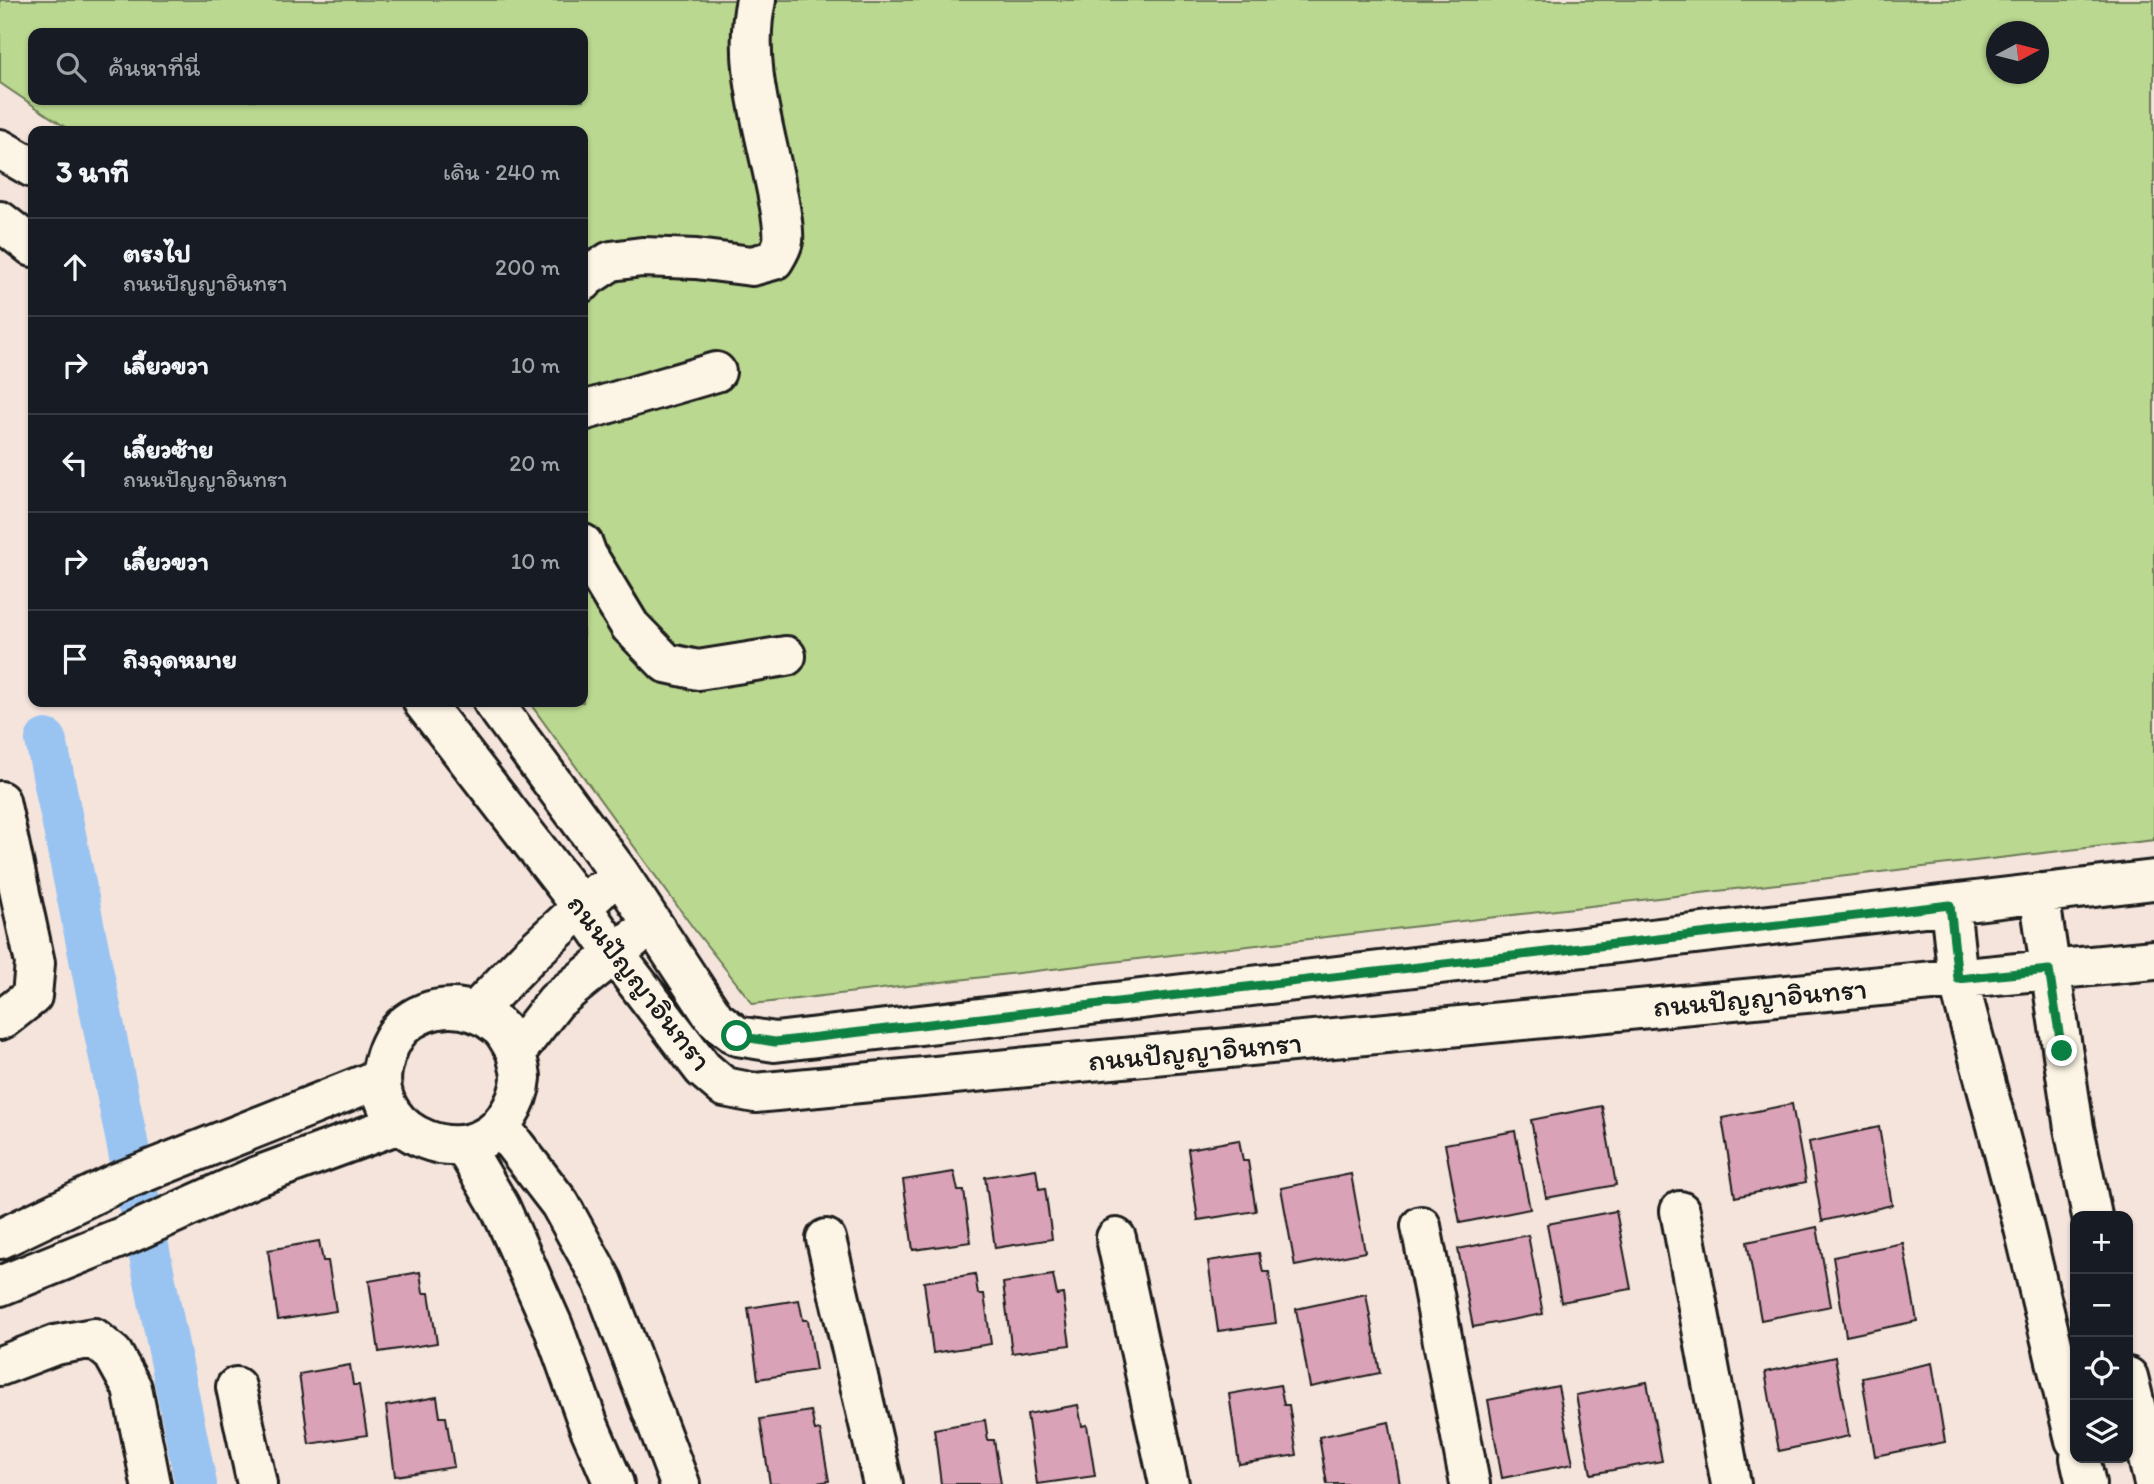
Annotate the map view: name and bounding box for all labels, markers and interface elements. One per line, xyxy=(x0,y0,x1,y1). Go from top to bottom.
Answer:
north arrow xyxy=(1986,21,2049,84)
search box xyxy=(28,28,588,105)
icon: search xyxy=(52,48,90,86)
text: ค้นหาที่นี่ xyxy=(108,51,201,83)
text: 3 นาที xyxy=(56,153,129,190)
text: เดิน · 240 m xyxy=(443,158,560,186)
text: ตรงไป xyxy=(123,237,191,269)
icon: ahead xyxy=(56,248,94,286)
text: 200 m xyxy=(495,253,560,281)
text: ถนนปัญญาอินทรา xyxy=(123,269,287,297)
icon: right xyxy=(56,346,94,384)
text: เลี้ยวขวา xyxy=(123,349,209,381)
text: 10 m xyxy=(511,351,560,379)
text: เลี้ยวซ้าย xyxy=(123,433,213,465)
icon: left xyxy=(56,444,94,482)
text: 20 m xyxy=(509,449,560,477)
text: ถนนปัญญาอินทรา xyxy=(123,465,287,493)
icon: right xyxy=(56,542,94,580)
text: เลี้ยวขวา xyxy=(123,545,209,577)
text: 10 m xyxy=(511,547,560,575)
icon: arrive xyxy=(56,640,94,678)
text: ถึงจุดหมาย xyxy=(123,643,237,675)
street label: ถนนปัญญาอินทรา xyxy=(559,886,721,1078)
street label: ถนนปัญญาอินทรา xyxy=(1652,969,1868,1025)
route start xyxy=(721,1020,752,1051)
street label: ถนนปัญญาอินทรา xyxy=(1087,1023,1303,1079)
route end xyxy=(2046,1035,2077,1066)
map controls xyxy=(2070,1211,2133,1463)
button: + xyxy=(2070,1211,2133,1274)
button: − xyxy=(2070,1274,2133,1337)
button: locate xyxy=(2070,1337,2133,1400)
button: layers xyxy=(2070,1400,2133,1463)

